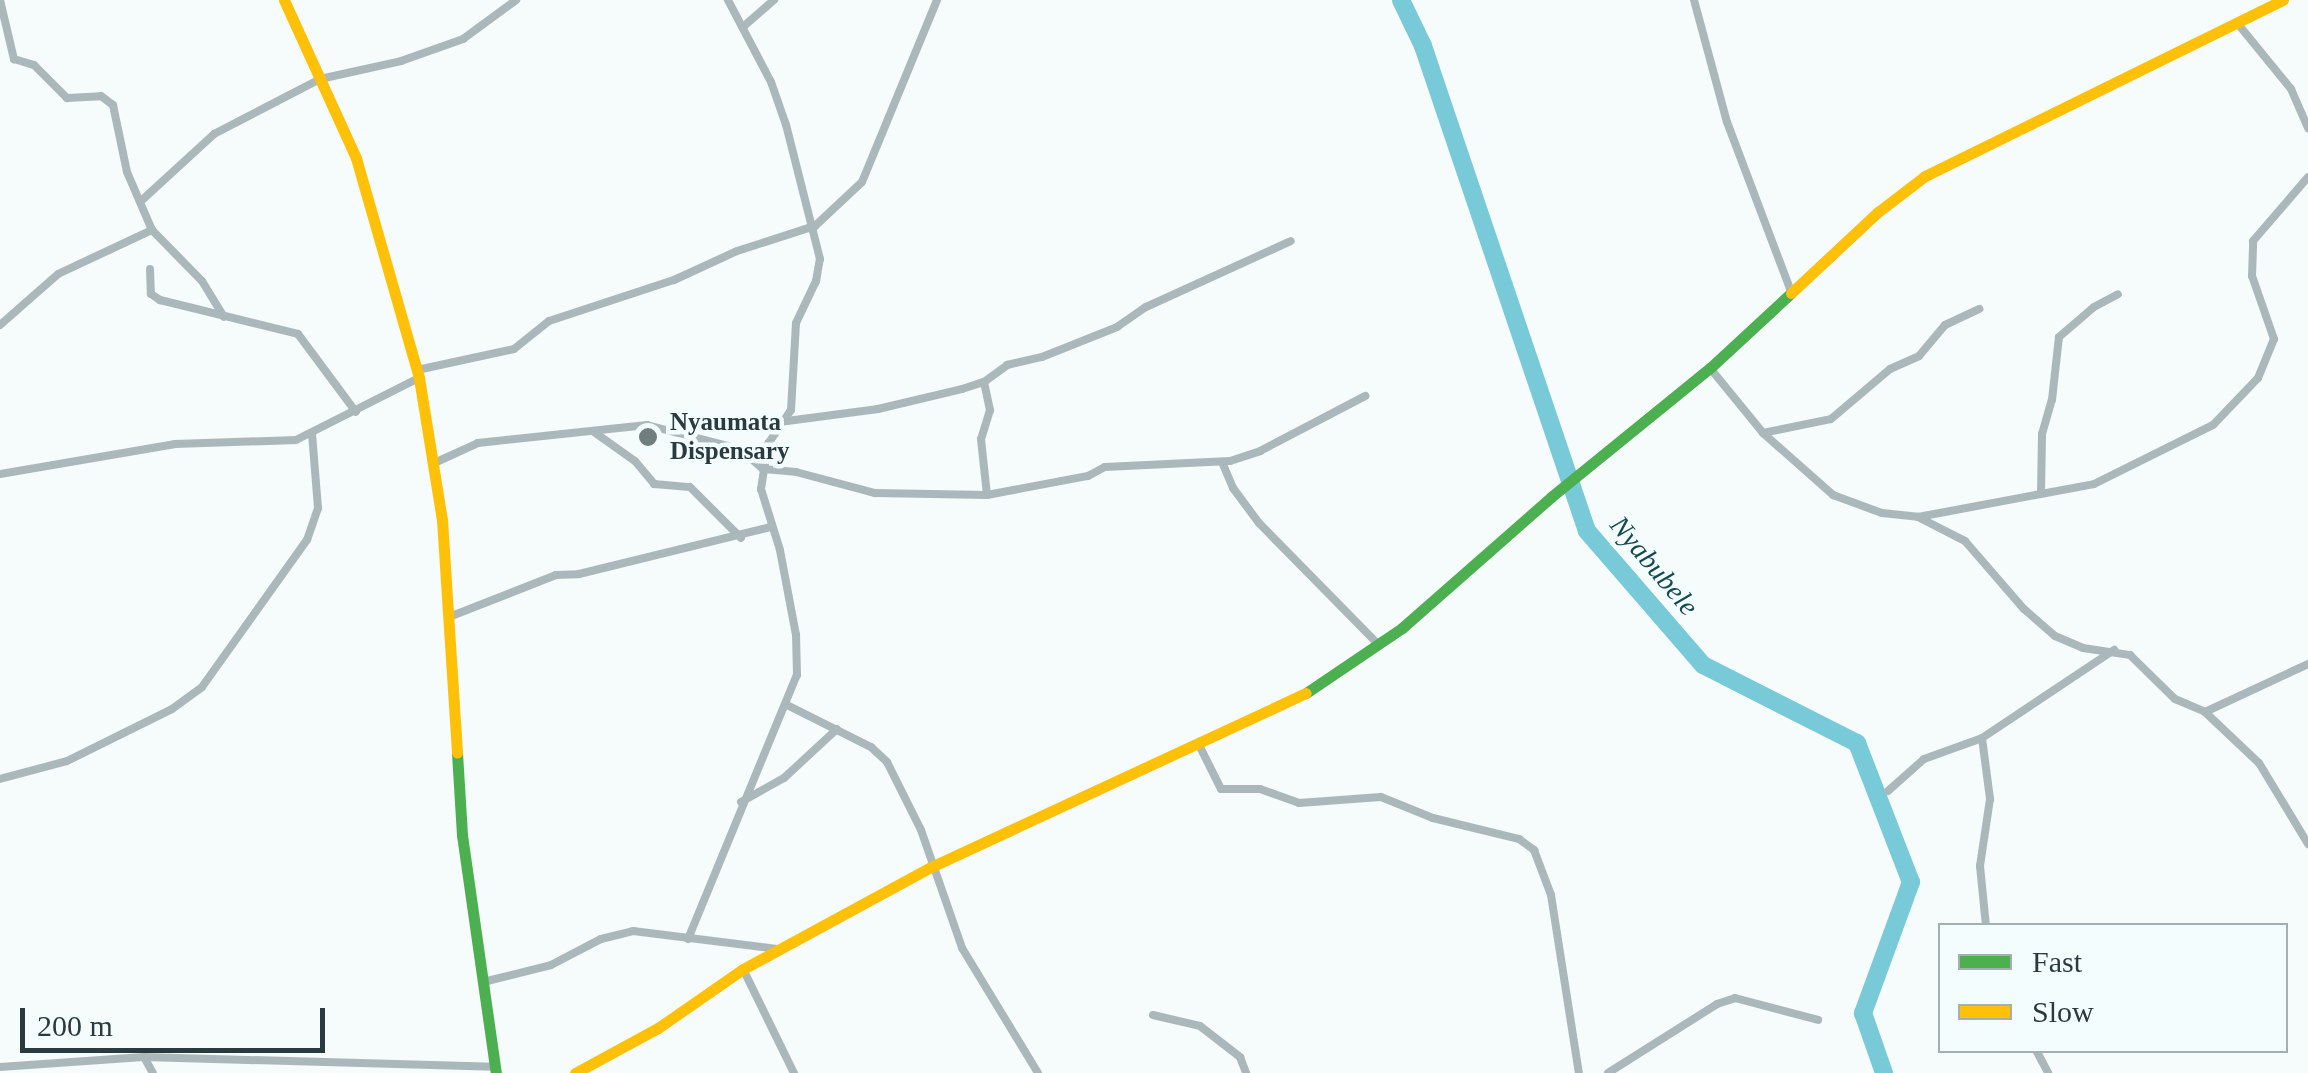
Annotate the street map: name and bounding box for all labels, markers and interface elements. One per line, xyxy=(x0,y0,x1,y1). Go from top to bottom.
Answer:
place label: Nyaumata Dispensary xyxy=(670,408,789,467)
marker: Nyaumata Dispensary xyxy=(635,424,661,450)
water label: Nyabubele xyxy=(1603,509,1705,623)
legend xyxy=(1938,923,2288,1053)
text: Fast xyxy=(2032,945,2082,978)
scale bar xyxy=(25,988,330,1050)
text: Slow xyxy=(2032,995,2094,1028)
text: 200 m xyxy=(37,1009,113,1042)

